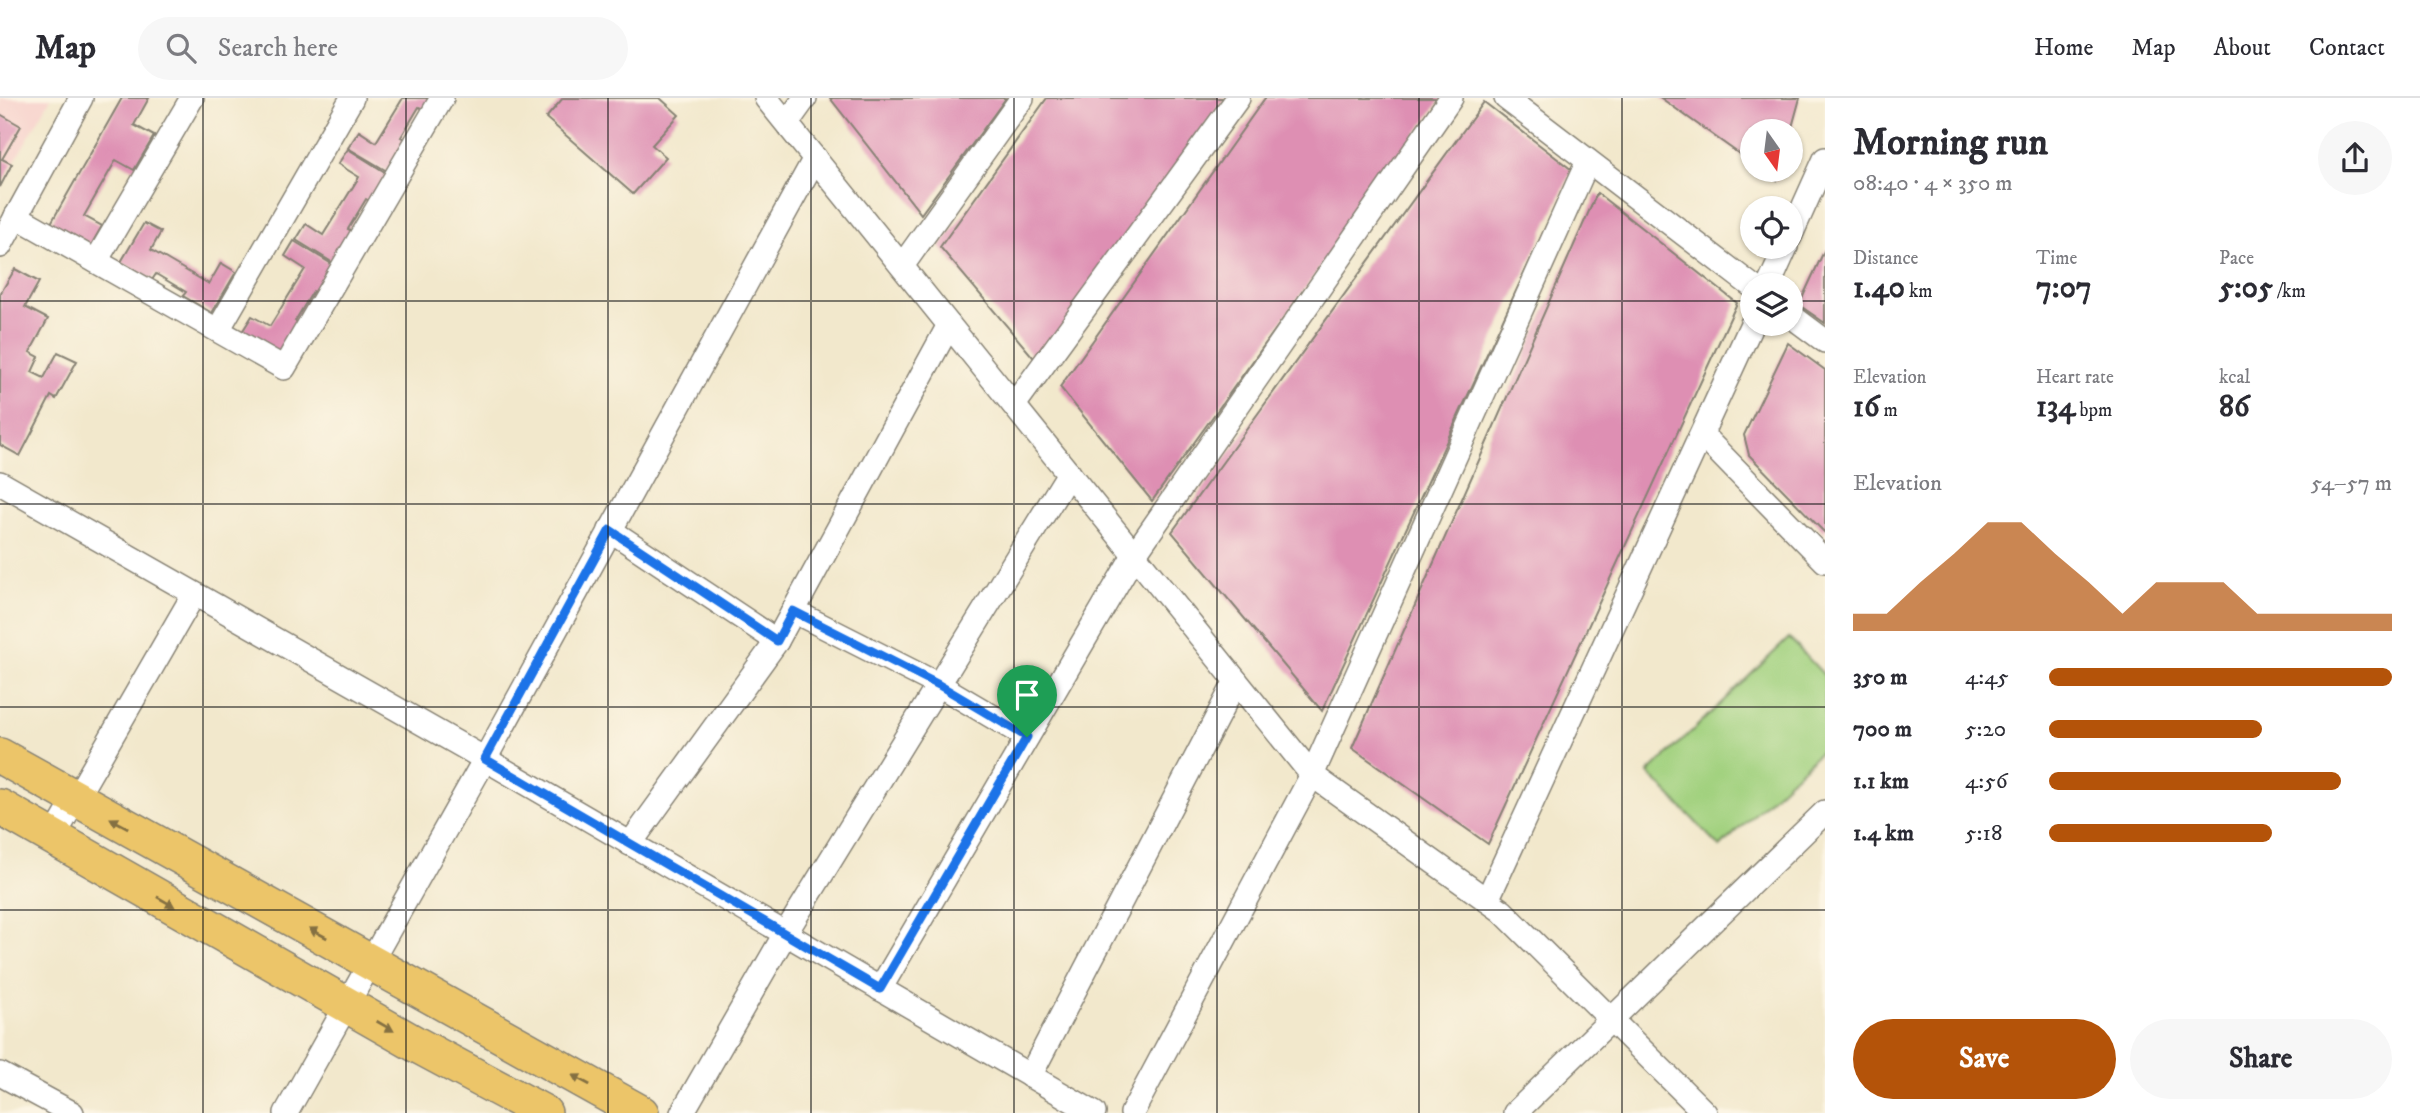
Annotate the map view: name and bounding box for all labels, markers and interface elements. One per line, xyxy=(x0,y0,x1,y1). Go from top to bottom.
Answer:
search box xyxy=(138,17,628,80)
text: Map xyxy=(35,28,96,69)
icon: search xyxy=(162,29,200,67)
text: Search here xyxy=(218,32,338,65)
text: Home xyxy=(2034,33,2093,63)
text: Map xyxy=(2131,33,2176,63)
text: About xyxy=(2214,33,2271,63)
text: Contact xyxy=(2309,33,2385,63)
north arrow xyxy=(1740,119,1802,182)
map controls xyxy=(1740,119,1803,336)
text: Morning run xyxy=(1853,119,2048,167)
button: share xyxy=(2318,121,2392,195)
text: 08:40 · 4 × 350 m xyxy=(1853,169,2013,198)
button: locate xyxy=(1740,196,1803,259)
text: Distance xyxy=(1853,247,1918,270)
text: Time xyxy=(2036,247,2077,270)
text: Pace xyxy=(2219,247,2254,270)
text: 1.40 xyxy=(1853,270,1905,307)
text: 7:07 xyxy=(2036,270,2092,307)
text: 5:05 xyxy=(2219,270,2273,307)
button: layers xyxy=(1740,273,1803,336)
text: km xyxy=(1905,280,1933,303)
text: /km xyxy=(2273,280,2306,303)
text: Elevation xyxy=(1853,366,1927,389)
text: Heart rate xyxy=(2036,366,2114,389)
text: kcal xyxy=(2219,366,2250,389)
text: 16 xyxy=(1853,389,1880,426)
text: 134 xyxy=(2036,389,2075,426)
text: 86 xyxy=(2219,389,2250,426)
text: m xyxy=(1880,399,1898,422)
text: bpm xyxy=(2075,399,2112,422)
text: Elevation xyxy=(1853,469,1942,498)
text: 54–57 m xyxy=(2311,469,2392,498)
text: 350 m xyxy=(1853,663,1908,692)
text: 4:45 xyxy=(1965,663,2009,692)
pin xyxy=(997,665,1057,737)
icon: arrive xyxy=(1008,676,1046,714)
text: 700 m xyxy=(1853,715,1912,744)
text: 5:20 xyxy=(1965,715,2006,744)
text: 1.1 km xyxy=(1853,767,1909,796)
text: 4:56 xyxy=(1965,767,2008,796)
one-way arrow xyxy=(110,817,129,829)
text: 1.4 km xyxy=(1853,819,1914,848)
text: 5:18 xyxy=(1965,819,2002,848)
one-way arrow xyxy=(156,896,175,908)
one-way arrow xyxy=(309,927,328,939)
button: Save xyxy=(1853,1019,2116,1099)
button: Share xyxy=(2130,1019,2392,1099)
one-way arrow xyxy=(375,1020,394,1033)
one-way arrow xyxy=(572,1074,591,1086)

